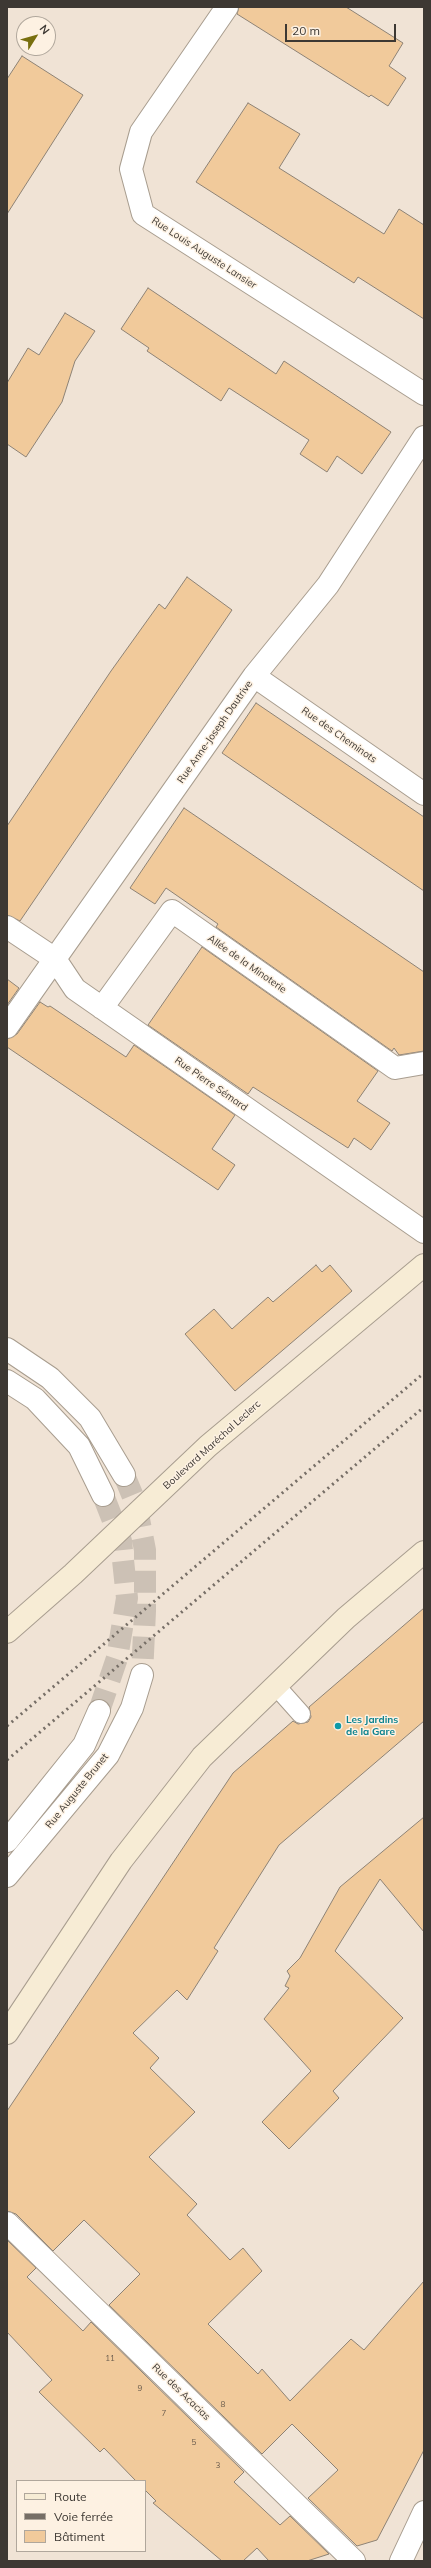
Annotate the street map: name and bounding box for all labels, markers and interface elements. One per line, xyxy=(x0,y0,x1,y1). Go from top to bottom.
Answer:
north arrow xyxy=(16,16,56,56)
scale bar xyxy=(287,16,398,42)
text: N xyxy=(37,22,53,37)
text: 20 m xyxy=(292,23,320,38)
street label: Rue Louis Auguste Lansier xyxy=(149,215,259,291)
street label: Rue Anne-Joseph Dautrive xyxy=(175,678,255,786)
street label: Rue des Cheminots xyxy=(299,705,379,765)
street label: Allée de la Minoterie xyxy=(205,932,289,996)
street label: Rue Pierre Sémard xyxy=(172,1054,250,1114)
street label: Boulevard Maréchal Leclerc xyxy=(161,1398,263,1492)
place label: Les Jardins de la Gare xyxy=(346,1714,398,1738)
marker: Les Jardins de la Gare xyxy=(333,1721,343,1731)
street label: Rue Auguste Brunet xyxy=(43,1751,111,1831)
house number: 11 xyxy=(105,2354,115,2364)
street label: Rue des Acacias xyxy=(149,2361,213,2423)
house number: 9 xyxy=(138,2384,142,2394)
house number: 8 xyxy=(221,2400,225,2410)
house number: 7 xyxy=(162,2409,166,2419)
house number: 5 xyxy=(192,2438,196,2448)
house number: 3 xyxy=(216,2461,220,2471)
legend xyxy=(16,2480,146,2552)
text: Route xyxy=(54,2489,87,2504)
text: Voie ferrée xyxy=(54,2509,113,2524)
text: Bâtiment xyxy=(54,2529,105,2544)

